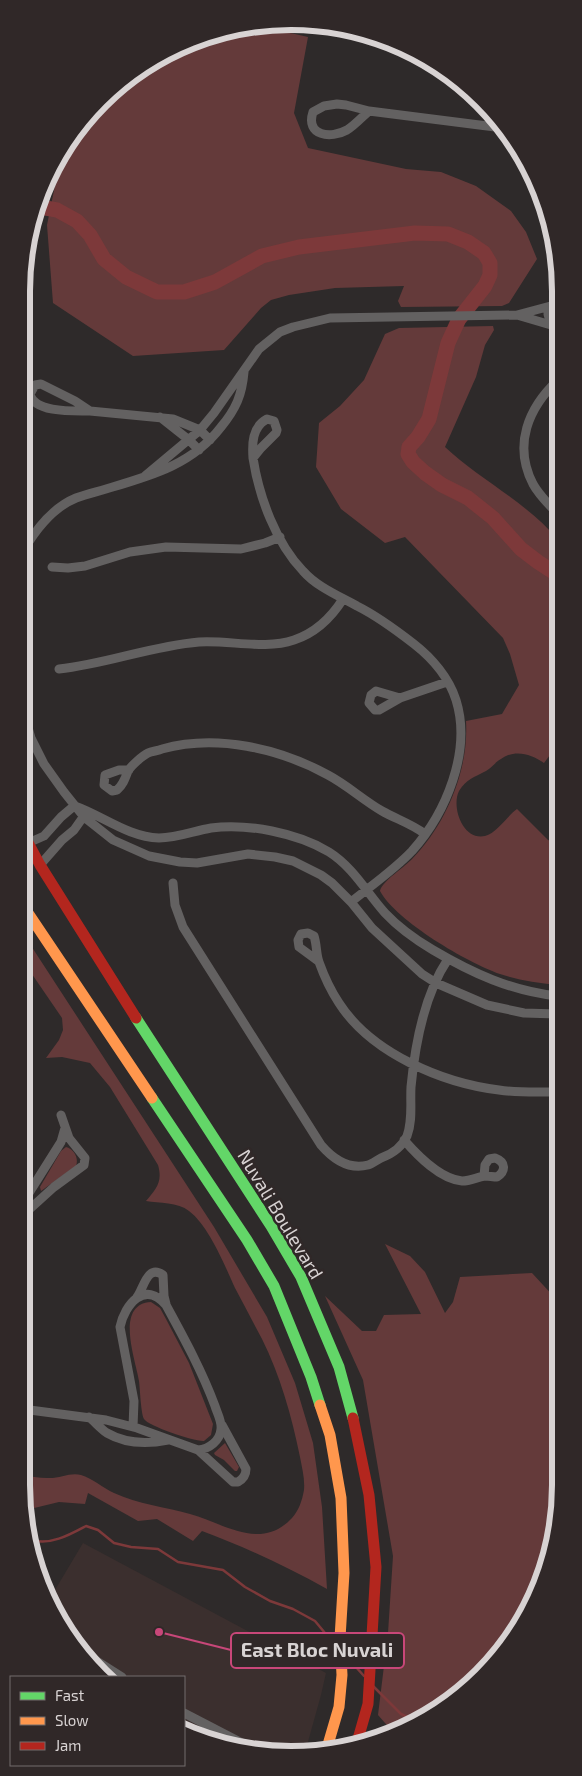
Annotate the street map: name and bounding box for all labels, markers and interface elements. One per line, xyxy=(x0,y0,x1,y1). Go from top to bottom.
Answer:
street label: Nuvali Boulevard xyxy=(233,1145,329,1283)
callout: East Bloc Nuvali xyxy=(231,1633,404,1668)
text: East Bloc Nuvali xyxy=(241,1637,393,1661)
legend xyxy=(10,1676,185,1766)
text: Fast xyxy=(55,1686,85,1704)
text: Slow xyxy=(55,1711,89,1729)
text: Jam xyxy=(55,1736,81,1754)

